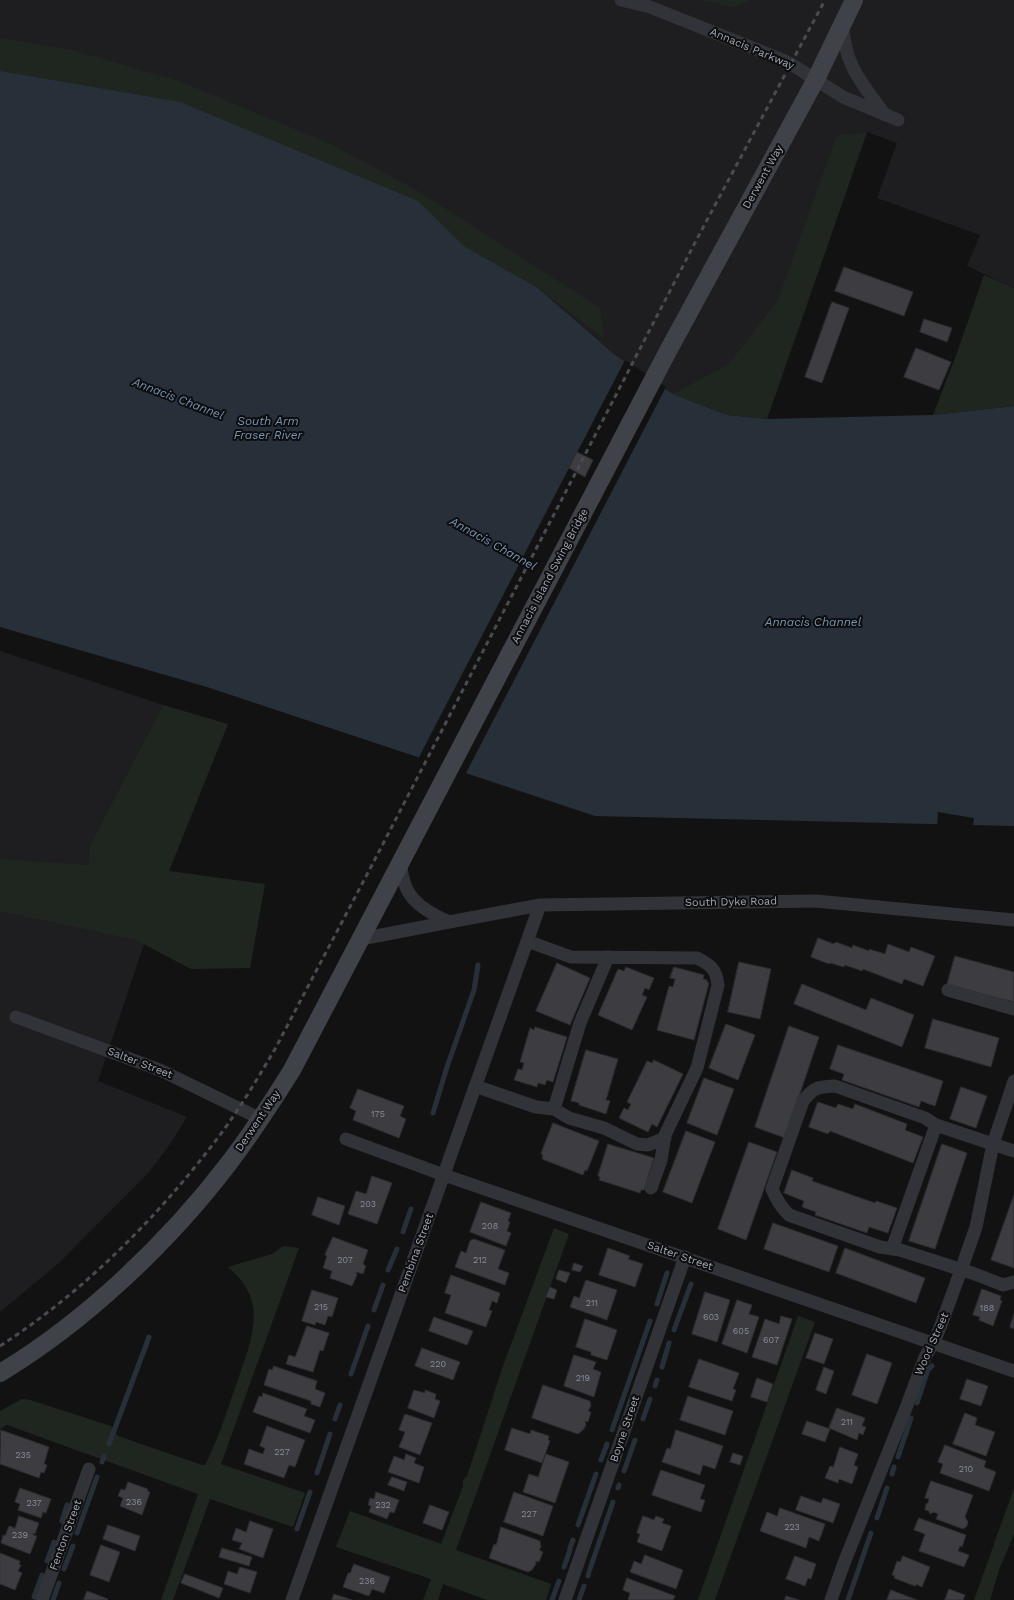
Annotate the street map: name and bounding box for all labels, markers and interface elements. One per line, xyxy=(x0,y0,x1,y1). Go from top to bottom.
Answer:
street label: Annacis Parkway xyxy=(708,25,796,73)
street label: Derwent Way xyxy=(740,143,786,211)
water label: Annacis Channel xyxy=(130,375,226,423)
water label: South Arm Fraser River xyxy=(234,414,302,442)
street label: Annacis Island Swing Bridge xyxy=(509,506,591,646)
water label: Annacis Channel xyxy=(447,514,539,574)
water label: Annacis Channel xyxy=(765,615,861,629)
street label: South Dyke Road xyxy=(685,895,777,909)
street label: Salter Street xyxy=(106,1045,174,1081)
street label: Derwent Way xyxy=(233,1088,283,1154)
house number: 175 xyxy=(371,1109,385,1119)
house number: 203 xyxy=(360,1199,376,1209)
street label: Pembina Street xyxy=(396,1212,436,1294)
house number: 208 xyxy=(482,1221,498,1231)
street label: Salter Street xyxy=(645,1239,715,1273)
house number: 207 xyxy=(337,1255,353,1265)
house number: 212 xyxy=(473,1255,487,1265)
house number: 211 xyxy=(586,1298,598,1308)
house number: 215 xyxy=(314,1302,328,1312)
house number: 188 xyxy=(980,1303,994,1313)
street label: Wood Street xyxy=(912,1311,952,1377)
house number: 603 xyxy=(703,1312,719,1322)
house number: 605 xyxy=(733,1326,749,1336)
house number: 607 xyxy=(763,1335,779,1345)
house number: 220 xyxy=(430,1359,446,1369)
house number: 219 xyxy=(576,1373,590,1383)
street label: Boyne Street xyxy=(607,1394,643,1464)
house number: 211 xyxy=(841,1417,853,1427)
house number: 227 xyxy=(274,1447,290,1457)
house number: 235 xyxy=(15,1450,31,1460)
house number: 210 xyxy=(959,1464,973,1474)
house number: 236 xyxy=(126,1497,142,1507)
house number: 237 xyxy=(26,1498,42,1508)
street label: Fenton Street xyxy=(47,1498,85,1572)
house number: 232 xyxy=(375,1500,391,1510)
house number: 227 xyxy=(521,1509,537,1519)
house number: 223 xyxy=(784,1522,800,1532)
house number: 239 xyxy=(12,1530,28,1540)
house number: 236 xyxy=(359,1576,375,1586)

